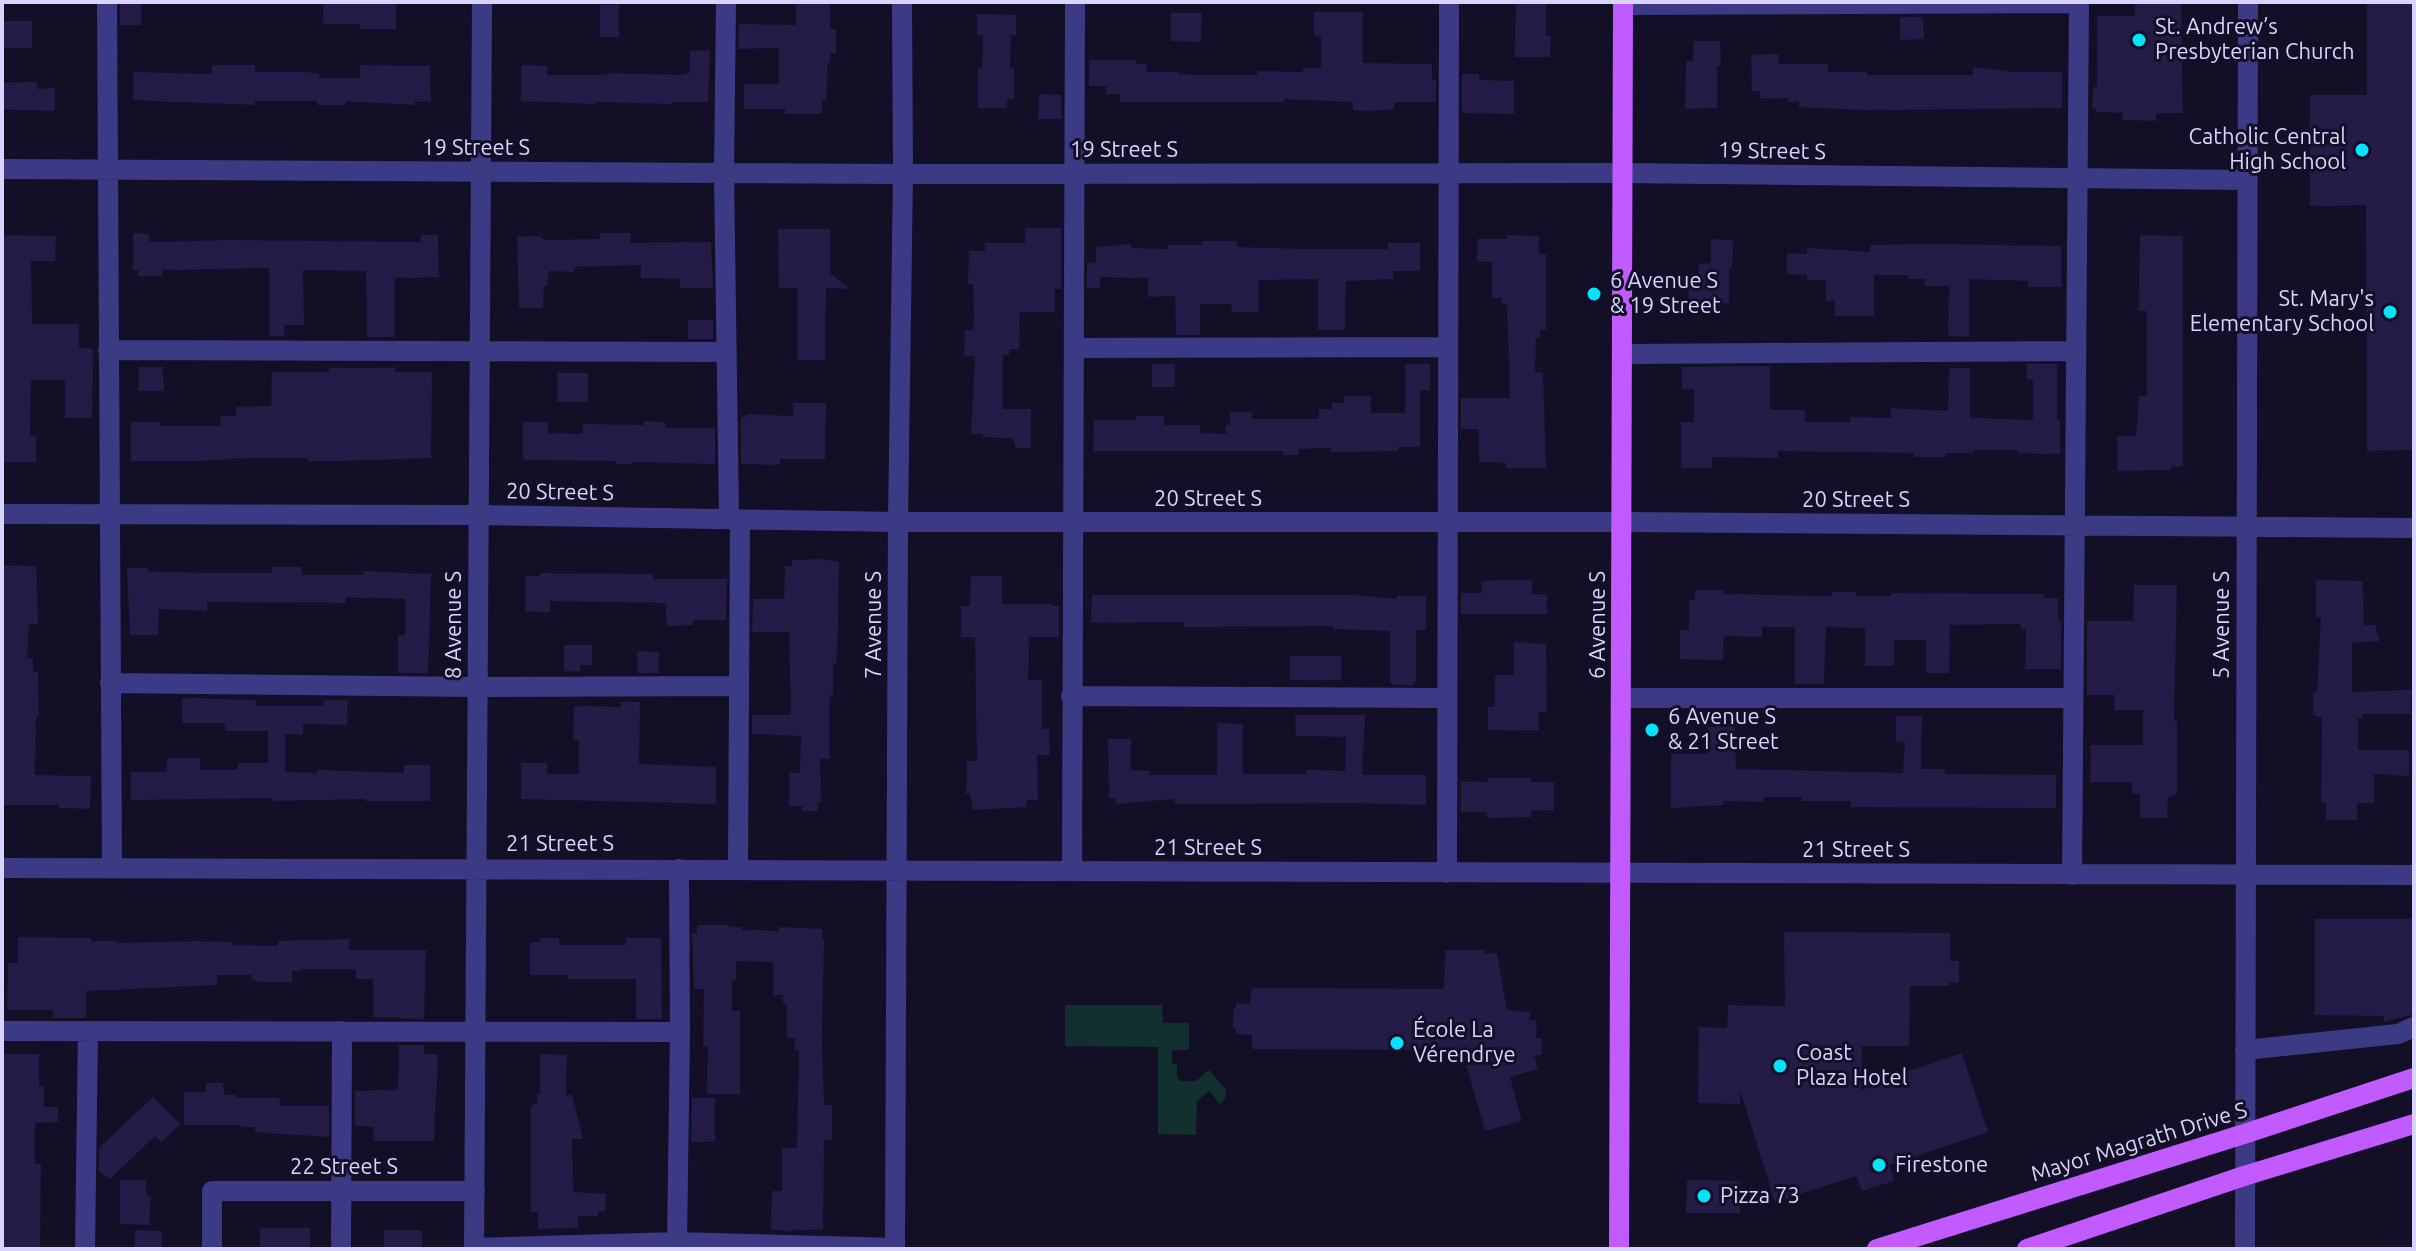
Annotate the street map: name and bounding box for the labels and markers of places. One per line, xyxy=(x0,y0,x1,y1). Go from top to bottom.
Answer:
place label: St. Andrew’s Presbyterian Church xyxy=(2155,14,2355,66)
marker: St. Andrew’s Presbyterian Church xyxy=(2130,31,2148,49)
place label: Catholic Central High School xyxy=(2189,124,2346,176)
marker: Catholic Central High School xyxy=(2353,141,2371,159)
place label: 6 Avenue S & 19 Street xyxy=(1610,268,1721,320)
marker: 6 Avenue S & 19 Street xyxy=(1585,285,1603,303)
place label: St. Mary's Elementary School xyxy=(2190,286,2374,338)
marker: St. Mary's Elementary School xyxy=(2381,303,2399,321)
place label: 6 Avenue S & 21 Street xyxy=(1668,704,1779,756)
marker: 6 Avenue S & 21 Street xyxy=(1643,721,1661,739)
place label: École La Vérendrye xyxy=(1413,1017,1516,1068)
marker: École La Vérendrye xyxy=(1388,1034,1406,1052)
place label: Coast Plaza Hotel xyxy=(1796,1040,1907,1092)
marker: Coast Plaza Hotel xyxy=(1771,1057,1789,1075)
place label: Firestone xyxy=(1895,1152,1988,1178)
marker: Firestone xyxy=(1870,1156,1888,1174)
place label: Pizza 73 xyxy=(1720,1183,1800,1209)
marker: Pizza 73 xyxy=(1695,1187,1713,1205)

